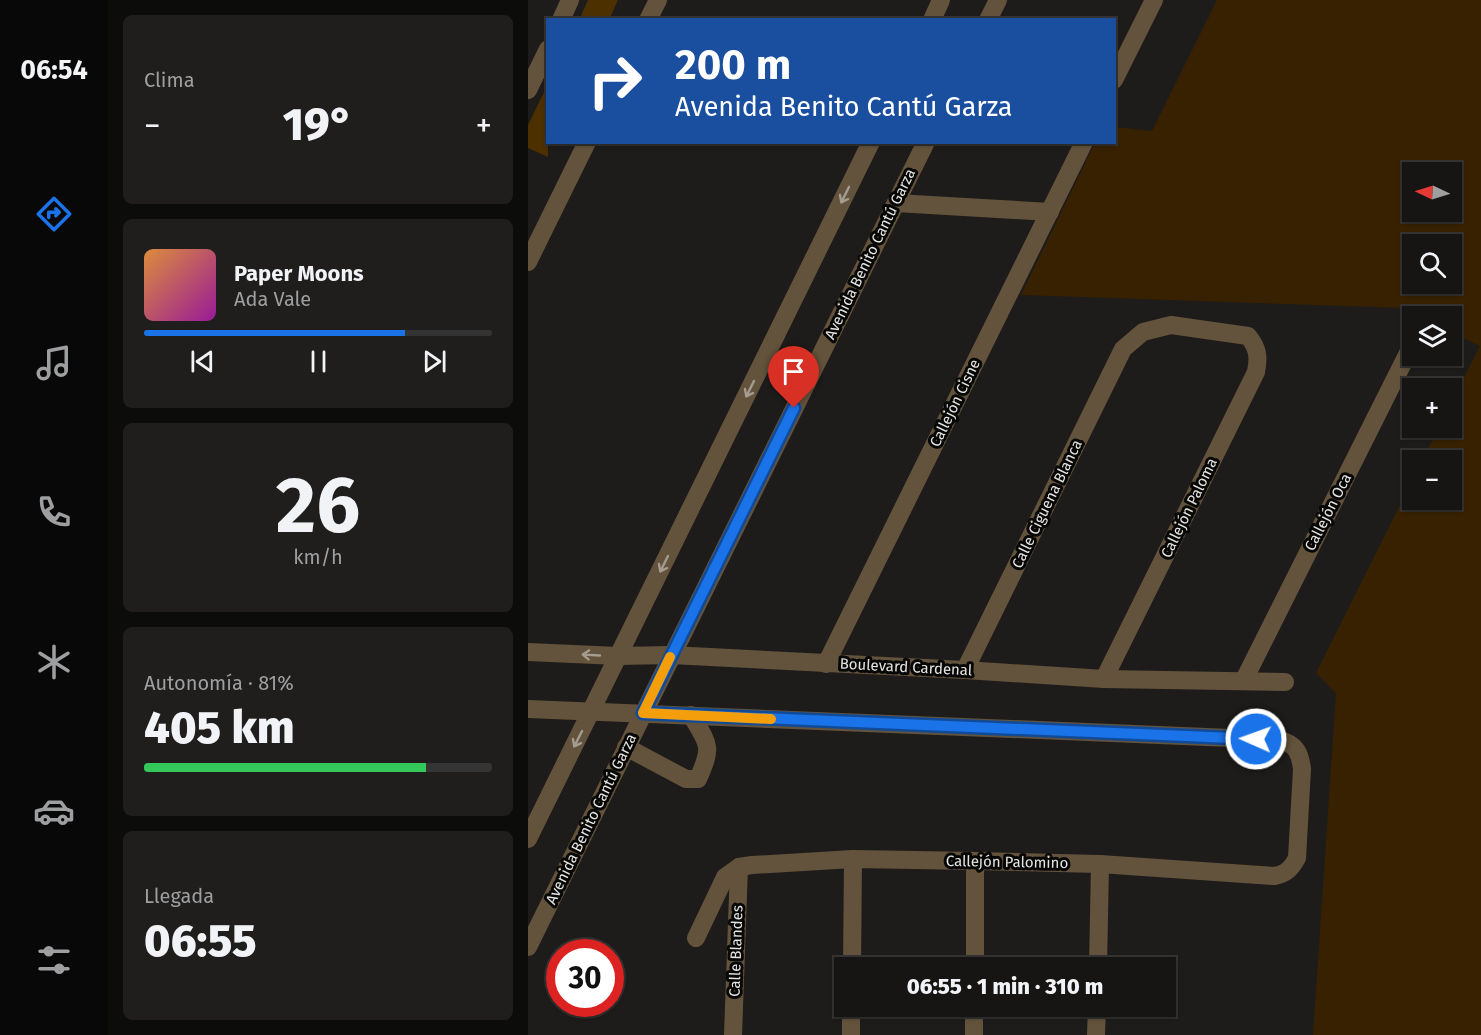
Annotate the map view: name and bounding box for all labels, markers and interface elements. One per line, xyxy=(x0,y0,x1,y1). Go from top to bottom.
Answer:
text: 200 m xyxy=(675,40,791,90)
icon: right xyxy=(576,42,654,120)
text: 06:54 xyxy=(20,54,88,86)
text: Clima xyxy=(144,68,195,92)
text: Avenida Benito Cantú Garza xyxy=(675,91,1013,123)
text: 19° xyxy=(283,98,353,152)
text: − xyxy=(144,106,161,146)
text: + xyxy=(476,106,492,146)
north arrow xyxy=(1402,162,1462,222)
map controls xyxy=(1402,162,1462,510)
street label: Avenida Benito Cantú Garza xyxy=(821,166,919,342)
one-way arrow xyxy=(839,186,851,204)
icon: directions xyxy=(33,193,75,235)
button: search xyxy=(1402,234,1462,294)
text: Paper Moons xyxy=(234,260,364,287)
text: Ada Vale xyxy=(234,287,311,311)
button: layers xyxy=(1402,306,1462,366)
icon: music xyxy=(33,342,75,384)
icon: previous xyxy=(186,345,219,378)
icon: pause xyxy=(302,345,335,378)
icon: next xyxy=(418,345,451,378)
pin xyxy=(768,346,819,408)
icon: arrive xyxy=(777,355,810,388)
street label: Callejón Cisne xyxy=(926,356,984,450)
button: + xyxy=(1402,378,1462,438)
one-way arrow xyxy=(743,379,755,397)
street label: Calle Ciguena Blanca xyxy=(1008,437,1086,571)
button: − xyxy=(1402,450,1462,510)
street label: Callejón Paloma xyxy=(1157,455,1221,561)
text: 26 xyxy=(276,459,360,553)
street label: Callejón Oca xyxy=(1301,470,1355,554)
icon: phone xyxy=(33,491,75,533)
text: km/h xyxy=(293,545,343,569)
one-way arrow xyxy=(657,554,669,572)
icon: climate xyxy=(33,641,75,683)
one-way arrow xyxy=(582,649,602,660)
street label: Boulevard Cardenal xyxy=(839,655,973,679)
text: Autonomía · 81% xyxy=(144,671,294,695)
text: 405 km xyxy=(144,701,295,755)
position arrow xyxy=(1224,707,1288,771)
one-way arrow xyxy=(572,730,584,748)
street label: Avenida Benito Cantú Garza xyxy=(542,731,640,907)
icon: car xyxy=(33,790,75,832)
street label: Callejón Palomino xyxy=(946,852,1068,872)
text: Llegada xyxy=(144,884,214,908)
street label: Calle Blandes xyxy=(725,905,747,997)
text: 06:55 xyxy=(144,914,257,968)
icon: filters xyxy=(33,939,75,981)
speed limit sign: 30 xyxy=(546,939,624,1017)
text: 06:55 · 1 min · 310 m xyxy=(907,973,1103,1000)

